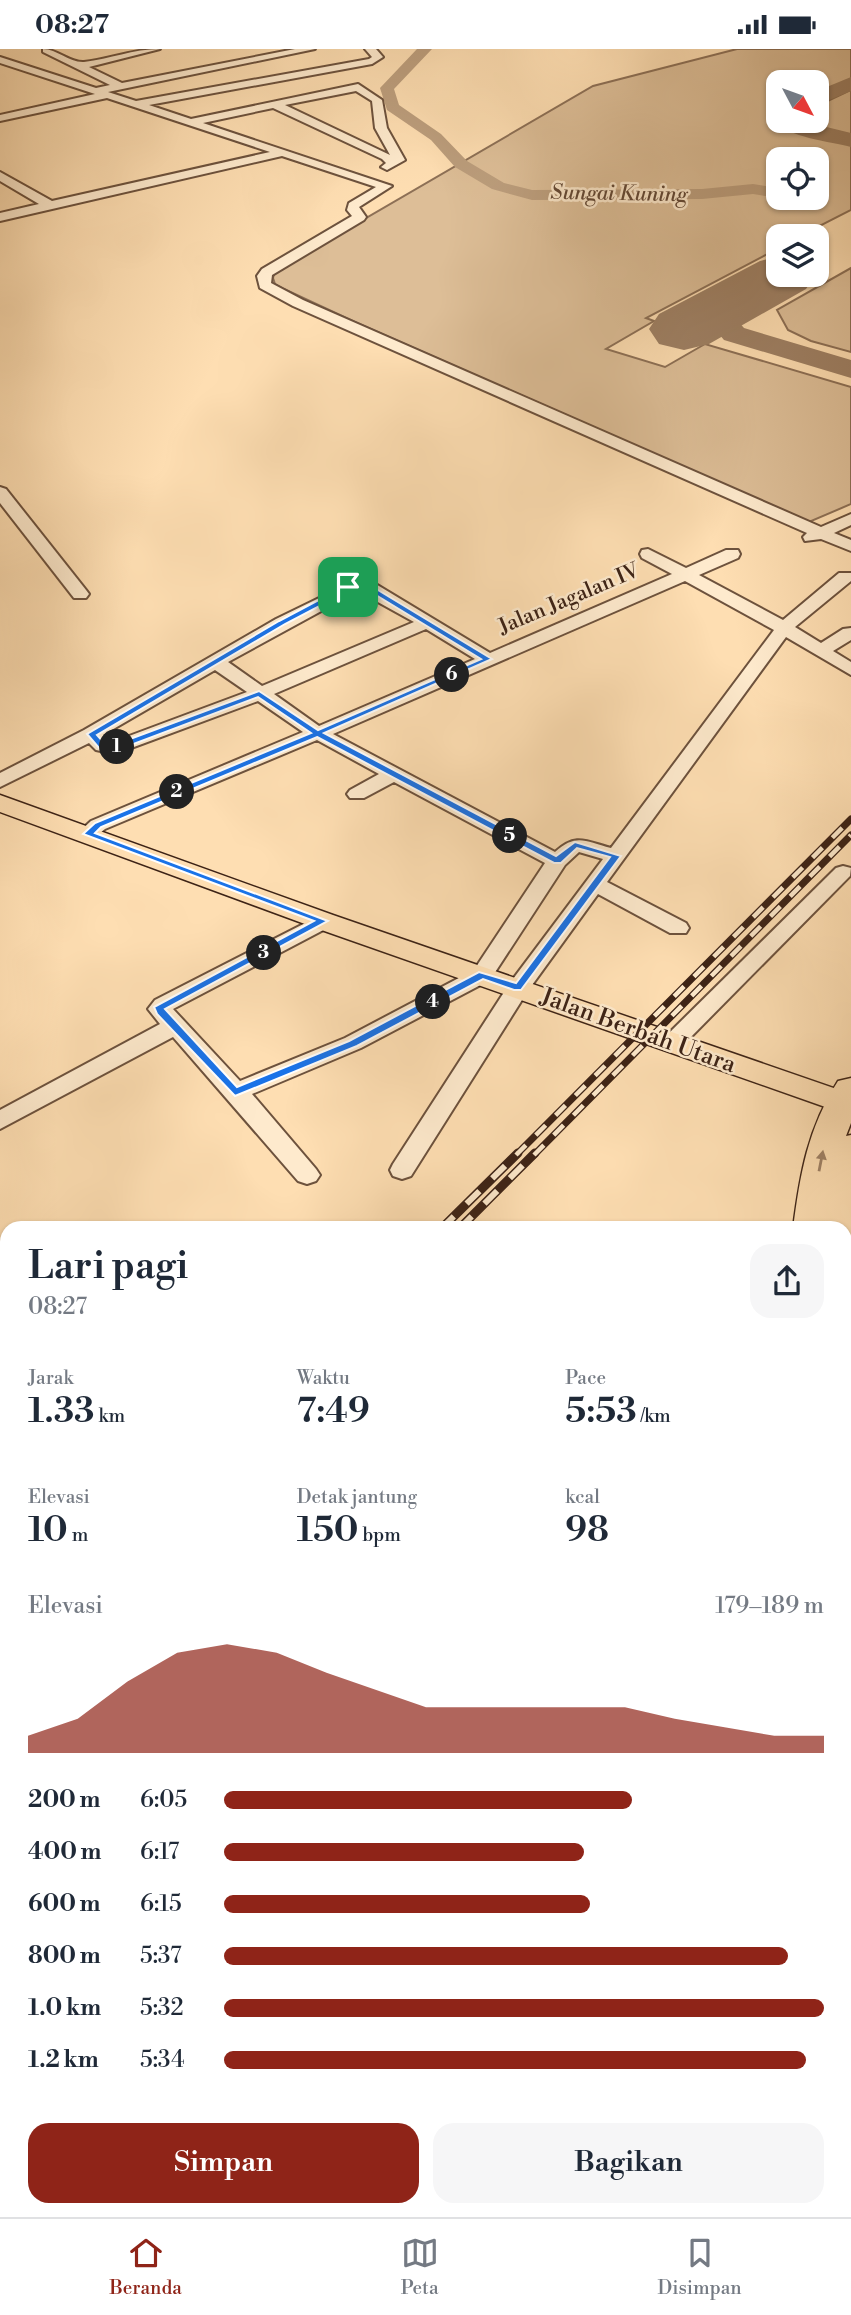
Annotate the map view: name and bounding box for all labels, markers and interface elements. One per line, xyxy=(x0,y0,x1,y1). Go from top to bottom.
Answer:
text: 08:27 xyxy=(35,9,109,41)
north arrow xyxy=(766,70,830,133)
map controls xyxy=(766,70,829,287)
button: locate xyxy=(766,147,829,210)
water label: Sungai Kuning xyxy=(550,180,689,208)
button: layers xyxy=(766,224,829,287)
pin xyxy=(318,557,378,617)
street label: Jalan Jagalan IV xyxy=(494,557,644,641)
icon: arrive xyxy=(329,568,367,606)
pin: 6 xyxy=(434,657,470,693)
text: 6 xyxy=(446,662,457,686)
pin: 1 xyxy=(100,729,134,765)
text: 1 xyxy=(112,734,121,758)
pin: 2 xyxy=(160,775,194,809)
text: 2 xyxy=(171,779,182,803)
pin: 5 xyxy=(492,819,528,853)
text: 5 xyxy=(504,823,515,847)
pin: 3 xyxy=(246,935,282,971)
text: 3 xyxy=(258,940,269,964)
street label: Jalan Berbah Utara xyxy=(535,981,741,1081)
pin: 4 xyxy=(416,985,450,1019)
text: 4 xyxy=(426,989,439,1013)
one-way arrow xyxy=(816,1150,827,1172)
text: Lari pagi xyxy=(28,1243,188,1290)
button: share xyxy=(750,1244,824,1318)
text: 08:27 xyxy=(28,1293,87,1321)
text: Jarak xyxy=(28,1366,73,1390)
text: Waktu xyxy=(297,1366,350,1390)
text: Pace xyxy=(565,1366,606,1390)
text: 1.33 xyxy=(28,1390,95,1433)
text: 7:49 xyxy=(297,1390,370,1433)
text: 5:53 xyxy=(565,1390,637,1433)
text: km xyxy=(95,1404,125,1428)
text: /km xyxy=(637,1404,671,1428)
text: Elevasi xyxy=(28,1485,90,1509)
text: Detak jantung xyxy=(297,1485,417,1509)
text: kcal xyxy=(565,1485,600,1509)
text: 10 xyxy=(28,1509,68,1552)
text: 150 xyxy=(297,1509,359,1552)
text: 98 xyxy=(565,1509,609,1552)
text: m xyxy=(68,1523,88,1547)
text: bpm xyxy=(359,1523,401,1547)
text: Elevasi xyxy=(28,1592,103,1620)
text: 179–189 m xyxy=(715,1592,824,1620)
text: 200 m xyxy=(28,1786,100,1814)
text: 6:05 xyxy=(140,1786,187,1814)
text: 400 m xyxy=(28,1838,101,1866)
text: 6:17 xyxy=(140,1838,179,1866)
text: 600 m xyxy=(28,1890,101,1918)
text: 6:15 xyxy=(140,1890,182,1918)
text: 800 m xyxy=(28,1942,101,1970)
text: 5:37 xyxy=(140,1942,182,1970)
text: 1.0 km xyxy=(28,1994,101,2022)
text: 5:32 xyxy=(140,1994,184,2022)
text: 1.2 km xyxy=(28,2046,99,2074)
text: 5:34 xyxy=(140,2046,185,2074)
button: Simpan xyxy=(28,2123,419,2203)
button: Bagikan xyxy=(433,2123,824,2203)
tab: Beranda xyxy=(109,2234,182,2300)
tab: Peta xyxy=(401,2234,439,2300)
tab: Disimpan xyxy=(657,2234,742,2300)

